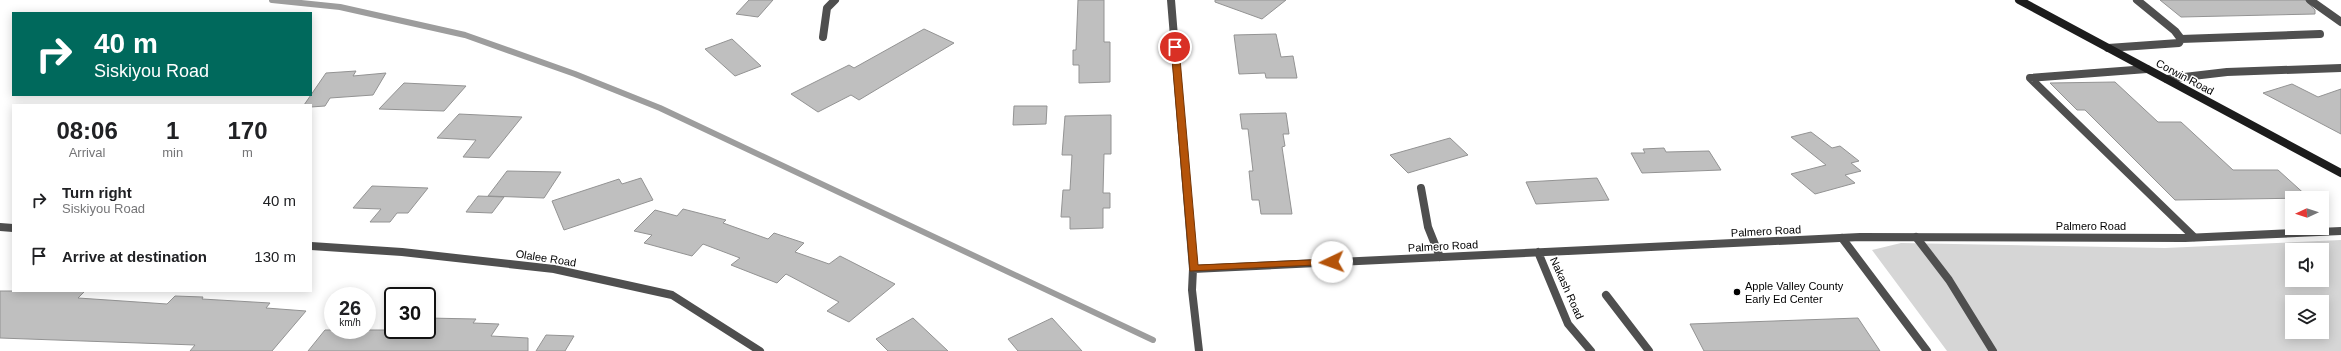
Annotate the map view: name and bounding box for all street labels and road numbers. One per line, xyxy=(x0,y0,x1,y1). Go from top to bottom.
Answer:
street label: Corwin Road xyxy=(2154,57,2216,97)
street label: Palmero Road xyxy=(2056,220,2126,232)
street label: Palmero Road xyxy=(1731,223,1801,239)
street label: Palmero Road xyxy=(1408,238,1478,254)
street label: Olalee Road xyxy=(515,247,577,269)
street label: Nakash Road xyxy=(1548,255,1586,321)

